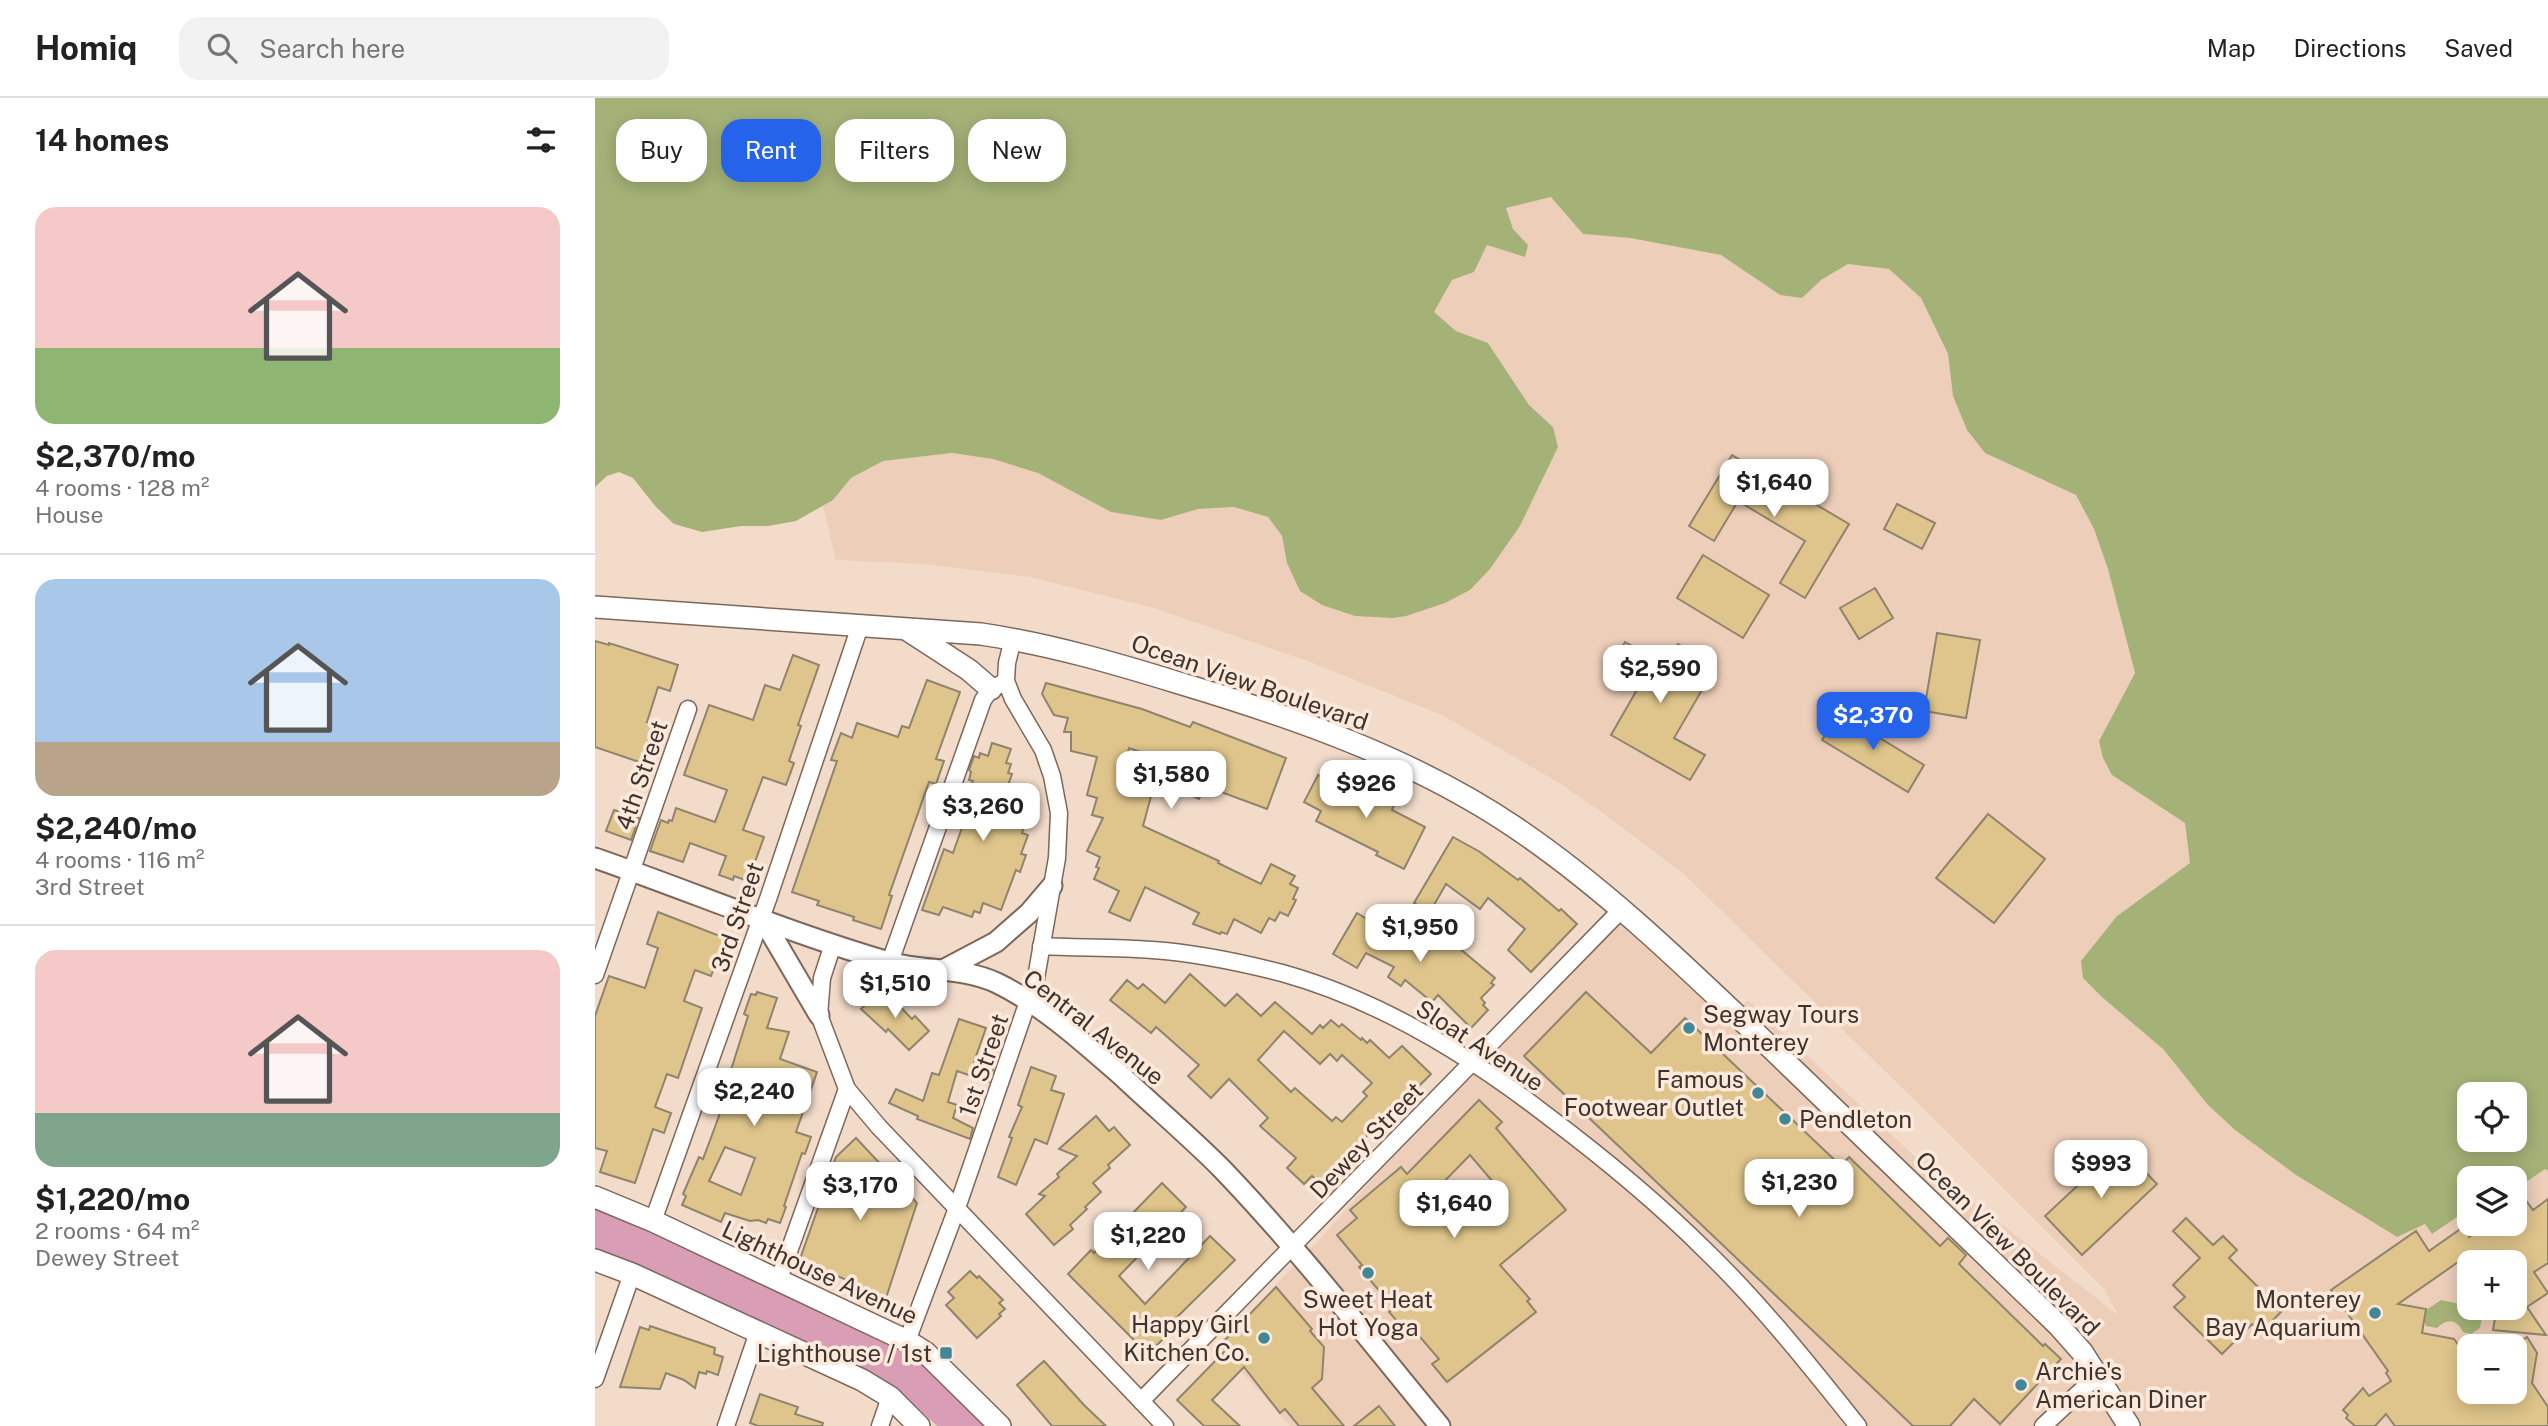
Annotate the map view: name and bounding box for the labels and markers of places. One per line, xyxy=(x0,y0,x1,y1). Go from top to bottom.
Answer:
pin: $1,640 xyxy=(1717,460,1831,519)
pin: $2,590 xyxy=(1603,646,1717,705)
pin: $2,370 xyxy=(1816,692,1930,752)
pin: $1,580 xyxy=(1114,752,1228,811)
pin: $926 xyxy=(1325,760,1407,820)
pin: $3,260 xyxy=(926,784,1040,843)
pin: $1,950 xyxy=(1363,904,1477,964)
pin: $1,510 xyxy=(838,960,952,1020)
place label: Segway Tours Monterey xyxy=(1703,1000,1859,1056)
marker: Segway Tours Monterey xyxy=(1681,1020,1697,1036)
place label: Famous Footwear Outlet xyxy=(1564,1065,1744,1121)
pin: $2,240 xyxy=(697,1068,811,1128)
marker: Famous Footwear Outlet xyxy=(1750,1085,1766,1101)
place label: Pendleton xyxy=(1799,1105,1912,1133)
marker: Pendleton xyxy=(1777,1111,1793,1127)
pin: $993 xyxy=(2060,1140,2142,1200)
pin: $1,230 xyxy=(1742,1160,1856,1219)
pin: $3,170 xyxy=(803,1162,917,1222)
pin: $1,640 xyxy=(1397,1180,1511,1240)
pin: $1,220 xyxy=(1091,1212,1205,1272)
marker: Sweet Heat Hot Yoga xyxy=(1360,1265,1376,1281)
place label: Sweet Heat Hot Yoga xyxy=(1303,1285,1433,1341)
place label: Monterey Bay Aquarium xyxy=(2205,1285,2361,1341)
marker: Monterey Bay Aquarium xyxy=(2367,1305,2383,1321)
place label: Happy Girl Kitchen Co. xyxy=(1123,1310,1250,1366)
marker: Happy Girl Kitchen Co. xyxy=(1256,1330,1272,1346)
place label: Lighthouse / 1st xyxy=(757,1339,932,1367)
marker: Lighthouse / 1st xyxy=(938,1345,954,1361)
place label: Archie's American Diner xyxy=(2035,1357,2207,1413)
marker: Archie's American Diner xyxy=(2013,1377,2029,1393)

